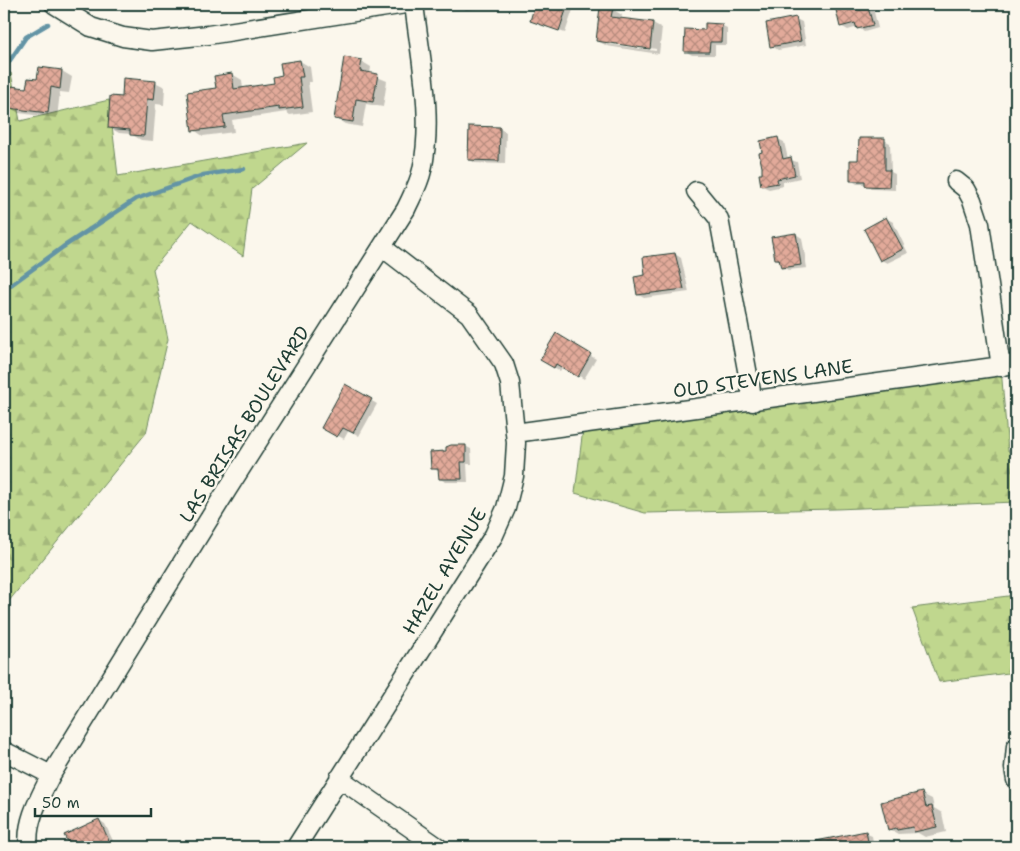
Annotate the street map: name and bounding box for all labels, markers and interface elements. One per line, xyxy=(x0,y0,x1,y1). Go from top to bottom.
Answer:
street label: LAS BRISAS BOULEVARD xyxy=(174,321,315,527)
street label: OLD STEVENS LANE xyxy=(671,353,855,404)
street label: HAZEL AVENUE xyxy=(397,503,492,639)
scale bar xyxy=(35,786,151,818)
text: 50 m xyxy=(42,793,80,813)

